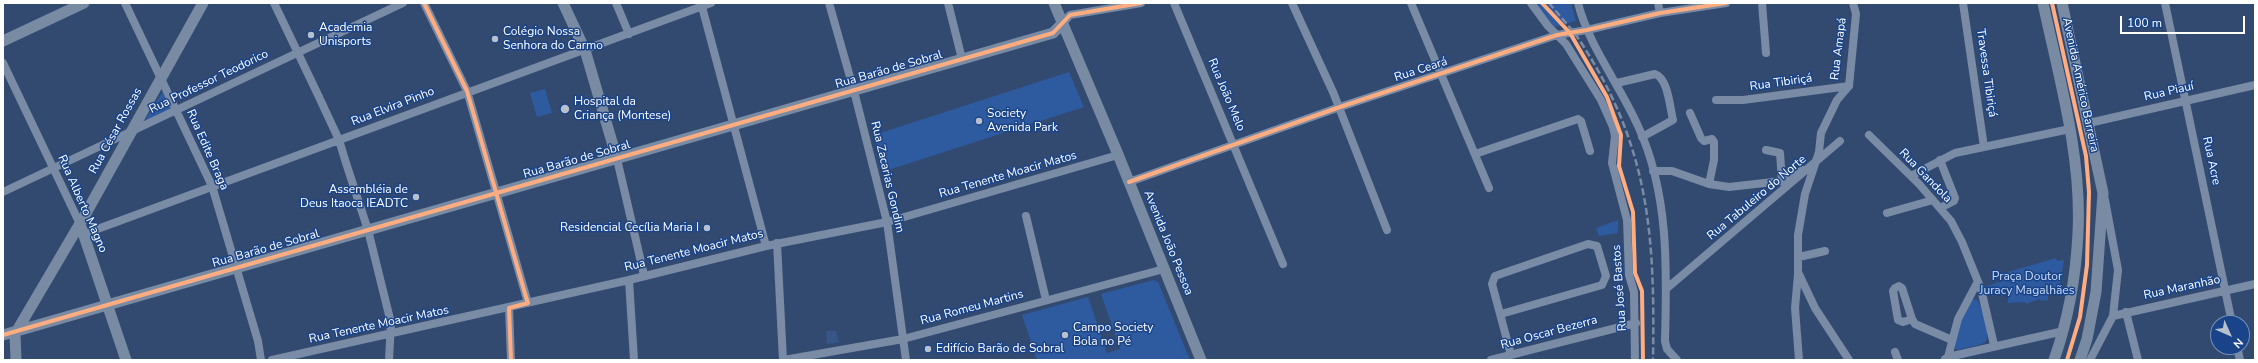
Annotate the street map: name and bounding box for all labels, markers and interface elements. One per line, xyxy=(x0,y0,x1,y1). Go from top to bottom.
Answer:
scale bar xyxy=(2122,8,2247,34)
text: 100 m xyxy=(2127,15,2162,31)
street label: Avenida Américo Barreira xyxy=(2059,16,2101,154)
street label: Rua Amapá xyxy=(1828,17,1850,81)
place label: Academia Unisports xyxy=(319,21,372,49)
place label: Colégio Nossa Senhora do Carmo xyxy=(503,25,603,53)
street label: Travessa Tibiriçá xyxy=(1973,28,1999,118)
marker: Academia Unisports xyxy=(306,30,316,40)
marker: Colégio Nossa Senhora do Carmo xyxy=(490,34,500,44)
street label: Rua Professor Teodorico xyxy=(147,47,271,117)
street label: Rua Barão de Sobral xyxy=(834,48,944,92)
street label: Rua Ceará xyxy=(1393,55,1449,85)
street label: Rua João Melo xyxy=(1204,56,1248,134)
street label: Rua Tibiriçá xyxy=(1749,71,1813,95)
street label: Rua Piauí xyxy=(2143,79,2195,105)
street label: Rua Elvira Pinho xyxy=(349,85,437,129)
street label: Rua César Rossas xyxy=(86,86,146,176)
place label: Hospital da Criança (Montese) xyxy=(574,95,671,123)
marker: Hospital da Criança (Montese) xyxy=(559,103,571,115)
street label: Rua Edite Braga xyxy=(183,107,231,193)
place label: Society Avenida Park xyxy=(987,107,1058,135)
marker: Society Avenida Park xyxy=(974,116,984,126)
street label: Rua Zacarias Gondim xyxy=(867,120,907,234)
street label: Rua Acre xyxy=(2199,136,2223,186)
street label: Rua Barão de Sobral xyxy=(522,138,632,182)
street label: Rua Gandola xyxy=(1896,146,1954,206)
street label: Rua Tenente Moacir Matos xyxy=(937,148,1079,202)
street label: Rua Tabuleiro do Norte xyxy=(1705,152,1809,244)
street label: Rua Alberto Magno xyxy=(54,153,110,255)
place label: Assembléia de Deus Itaoca IEADTC xyxy=(300,183,408,211)
street label: Avenida João Pessoa xyxy=(1140,188,1196,298)
marker: Assembléia de Deus Itaoca IEADTC xyxy=(411,192,421,202)
place label: Residencial Cecília Maria I xyxy=(560,221,699,235)
marker: Residencial Cecília Maria I xyxy=(702,223,712,233)
street label: Rua Barão de Sobral xyxy=(211,227,321,271)
street label: Rua Tenente Moacir Matos xyxy=(623,227,765,275)
street label: Rua José Bastos xyxy=(1610,244,1630,332)
park label: Praça Doutor Juracy Magalhães xyxy=(1980,270,2074,298)
street label: Rua Maranhão xyxy=(2142,273,2222,303)
street label: Rua Romeu Martins xyxy=(919,287,1025,329)
street label: Rua Tenente Moacir Matos xyxy=(308,303,450,347)
street label: Rua Oscar Bezerra xyxy=(1499,313,1599,353)
north arrow xyxy=(2210,315,2250,355)
place label: Campo Society Bola no Pé xyxy=(1073,321,1153,349)
marker: Campo Society Bola no Pé xyxy=(1060,330,1070,340)
text: N xyxy=(2230,335,2246,351)
place label: Edifício Barão de Sobral xyxy=(936,342,1064,356)
marker: Edifício Barão de Sobral xyxy=(923,344,933,354)

